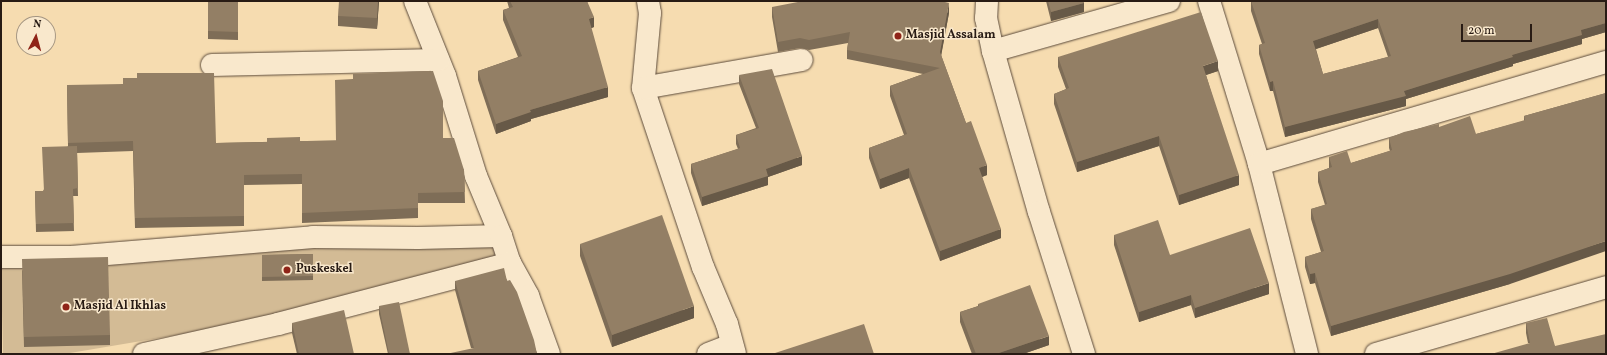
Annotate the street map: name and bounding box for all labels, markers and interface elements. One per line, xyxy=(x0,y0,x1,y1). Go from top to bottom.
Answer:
north arrow xyxy=(16,16,56,56)
scale bar xyxy=(1463,16,1534,42)
text: N xyxy=(32,17,42,32)
text: 20 m xyxy=(1468,23,1495,39)
place label: Masjid Assalam xyxy=(906,29,996,43)
marker: Masjid Assalam xyxy=(893,31,903,41)
place label: Puskeskel xyxy=(296,263,353,277)
marker: Puskeskel xyxy=(281,264,293,276)
place label: Masjid Al Ikhlas xyxy=(74,300,166,314)
marker: Masjid Al Ikhlas xyxy=(61,302,71,312)

